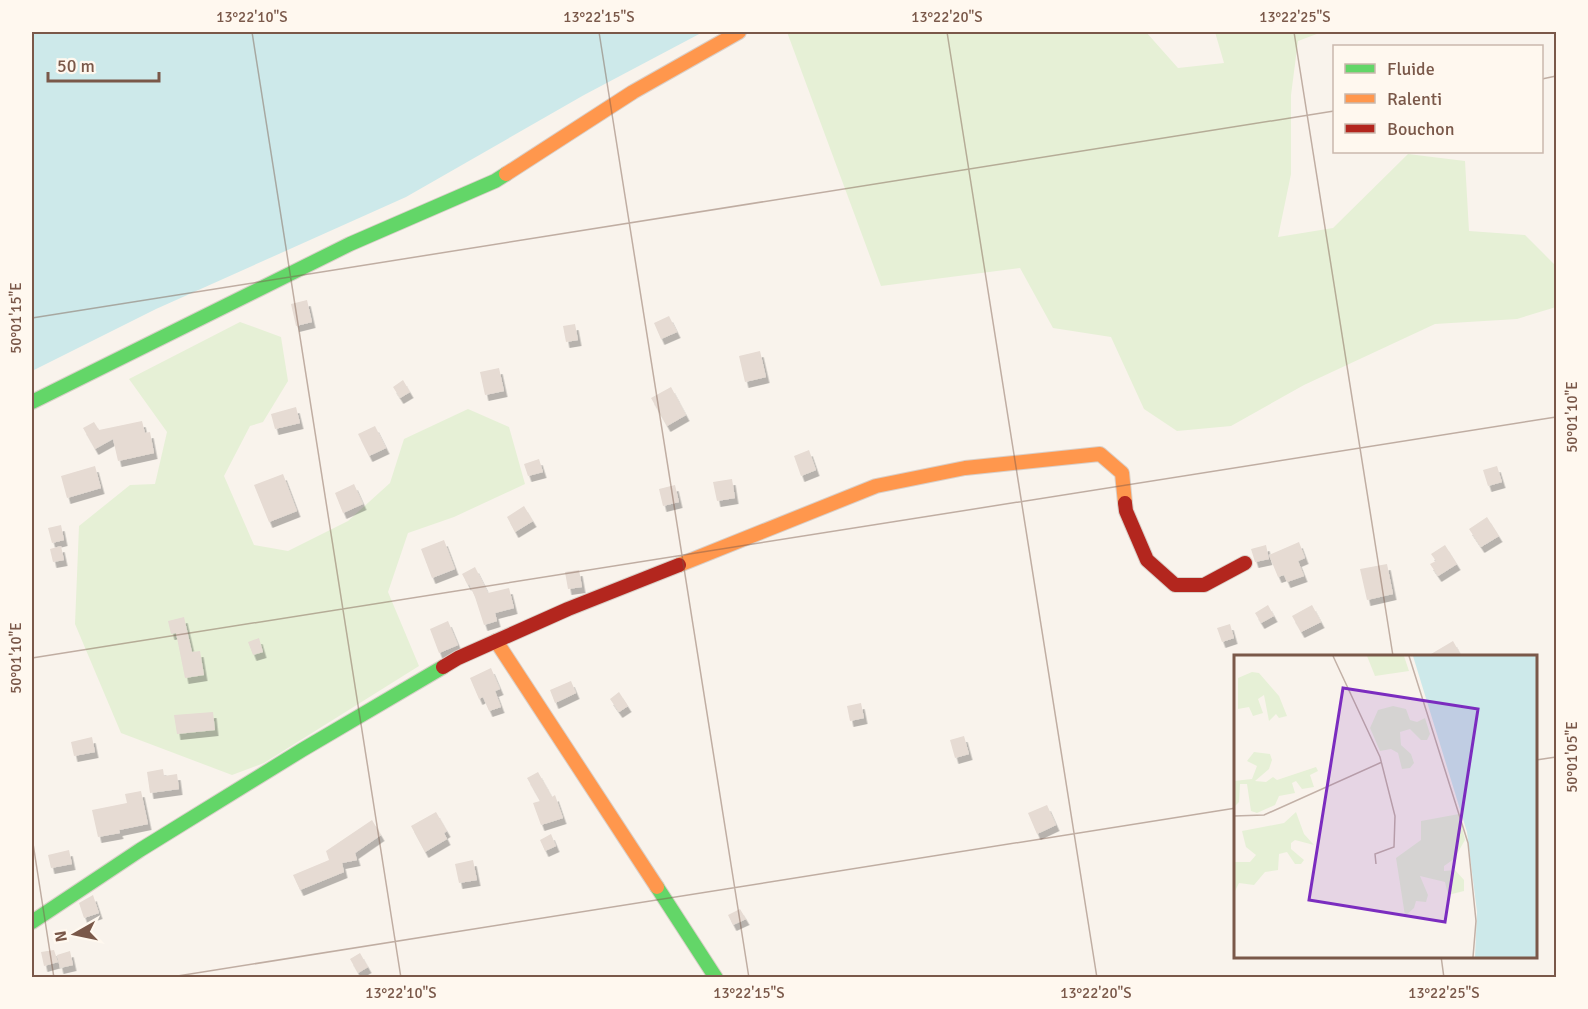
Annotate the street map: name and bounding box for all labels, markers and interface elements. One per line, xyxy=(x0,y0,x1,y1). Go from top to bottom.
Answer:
text: 13°22'10"S xyxy=(216,8,288,26)
text: 13°22'15"S xyxy=(563,8,635,26)
text: 13°22'20"S xyxy=(911,8,983,26)
text: 13°22'25"S xyxy=(1259,8,1331,26)
scale bar xyxy=(48,45,159,83)
legend xyxy=(1333,45,1543,153)
text: 50 m xyxy=(57,55,95,77)
text: Fluide xyxy=(1387,58,1435,80)
text: Ralenti xyxy=(1387,88,1442,110)
text: Bouchon xyxy=(1387,118,1455,140)
text: 50°01'15"E xyxy=(7,282,25,354)
text: 50°01'10"E xyxy=(1563,381,1581,453)
text: 50°01'10"E xyxy=(7,622,25,694)
inset map xyxy=(1234,655,1537,958)
text: 50°01'05"E xyxy=(1563,721,1581,793)
north arrow xyxy=(45,904,105,964)
text: N xyxy=(50,929,72,943)
text: 13°22'10"S xyxy=(365,984,437,1002)
text: 13°22'15"S xyxy=(713,984,785,1002)
text: 13°22'20"S xyxy=(1060,984,1132,1002)
text: 13°22'25"S xyxy=(1408,984,1480,1002)

